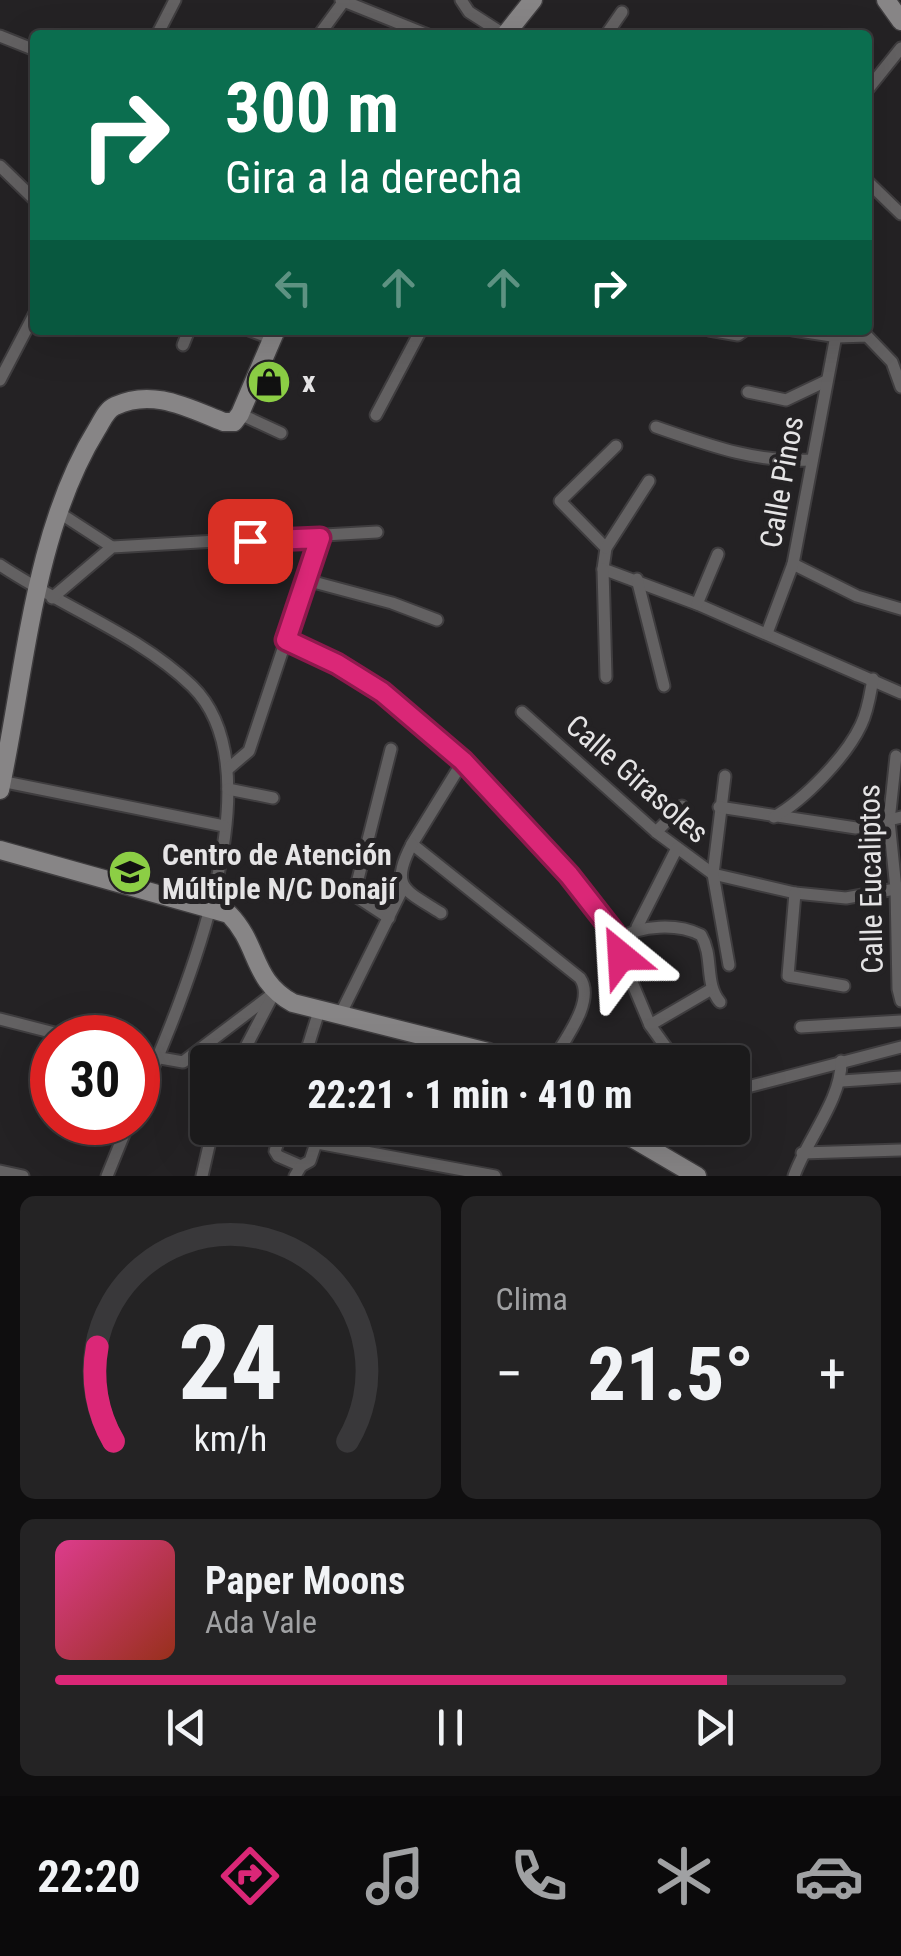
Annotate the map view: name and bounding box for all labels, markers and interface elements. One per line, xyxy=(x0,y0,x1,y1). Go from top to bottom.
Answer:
text: 300 m xyxy=(225,67,399,149)
icon: right xyxy=(60,70,190,200)
text: Gira a la derecha xyxy=(225,151,523,204)
icon: left xyxy=(266,260,321,315)
icon: ahead xyxy=(371,260,426,315)
icon: ahead xyxy=(476,260,531,315)
icon: right xyxy=(581,260,636,315)
shop icon: x xyxy=(246,359,292,405)
place label: x xyxy=(302,364,316,399)
street label: Calle Pinos xyxy=(753,413,810,550)
pin xyxy=(208,499,293,584)
icon: arrive xyxy=(223,514,278,569)
street label: Calle Girasoles xyxy=(559,707,716,850)
street label: Calle Eucaliptos xyxy=(851,784,890,974)
place label: Centro de Atención Múltiple N/C Donají xyxy=(162,837,398,906)
school or university icon: Centro de Atención Múltiple N/C Donají xyxy=(107,849,153,895)
position arrow xyxy=(569,904,673,1008)
speed limit sign: 30 xyxy=(30,1015,160,1145)
text: 22:21 · 1 min · 410 m xyxy=(308,1073,632,1117)
text: Clima xyxy=(496,1280,568,1318)
text: 24 xyxy=(178,1303,283,1424)
text: 21.5° xyxy=(588,1330,754,1418)
text: − xyxy=(496,1342,523,1406)
text: + xyxy=(819,1342,846,1406)
text: km/h xyxy=(193,1418,267,1460)
text: Paper Moons xyxy=(205,1559,405,1603)
text: Ada Vale xyxy=(205,1603,317,1641)
icon: previous xyxy=(159,1700,214,1755)
icon: pause xyxy=(423,1700,478,1755)
icon: next xyxy=(687,1700,742,1755)
icon: directions xyxy=(215,1841,285,1911)
icon: music xyxy=(360,1841,430,1911)
icon: phone xyxy=(504,1841,574,1911)
icon: climate xyxy=(649,1841,719,1911)
icon: car xyxy=(794,1841,864,1911)
text: 22:20 xyxy=(37,1850,141,1903)

